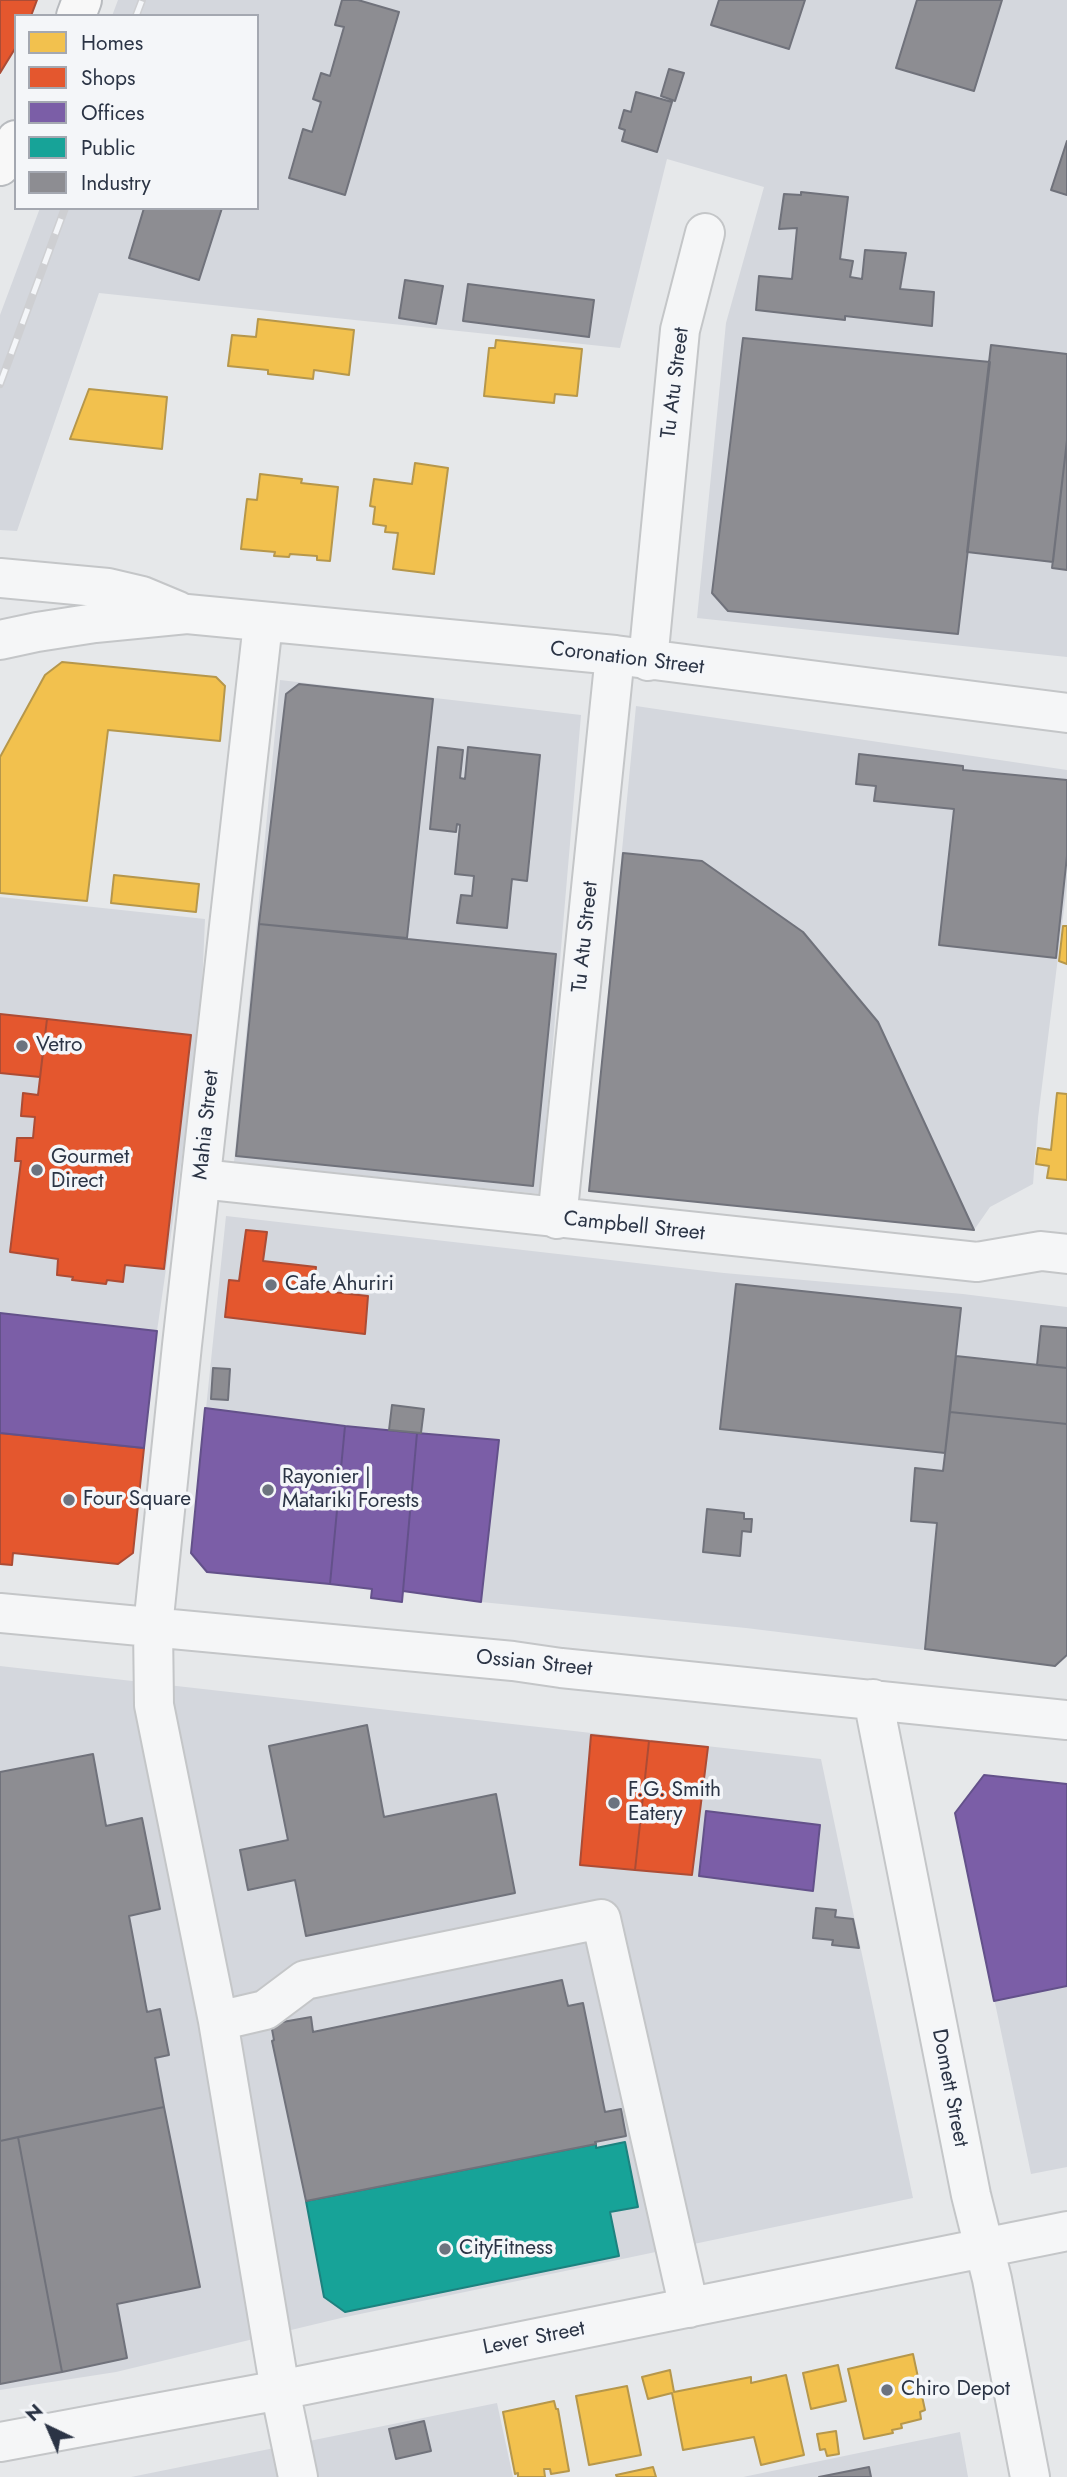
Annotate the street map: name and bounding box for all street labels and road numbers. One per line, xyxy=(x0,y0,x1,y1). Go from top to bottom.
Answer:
street label: Tu Atu Street xyxy=(657,326,695,440)
street label: Coronation Street xyxy=(549,637,705,681)
street label: Tu Atu Street xyxy=(568,880,604,994)
street label: Mahia Street xyxy=(189,1069,225,1181)
street label: Campbell Street xyxy=(562,1207,706,1247)
street label: Ossian Street xyxy=(475,1645,593,1683)
street label: Domett Street xyxy=(925,2027,973,2149)
street label: Lever Street xyxy=(481,2317,587,2361)

